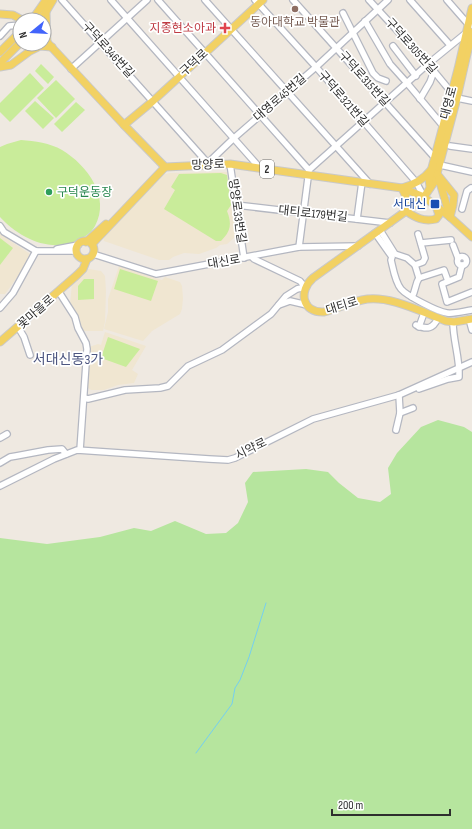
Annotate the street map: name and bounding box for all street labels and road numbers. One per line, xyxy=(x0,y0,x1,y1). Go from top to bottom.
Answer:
street label: 구덕로305번길 xyxy=(382,15,440,77)
street label: 구덕로346번길 xyxy=(79,19,137,81)
street label: 구덕로 xyxy=(177,46,211,80)
street label: 구덕로315번길 xyxy=(335,48,393,110)
street label: 구덕로321번길 xyxy=(315,68,371,130)
street label: 대영로45번길 xyxy=(251,71,309,125)
street label: 대영로 xyxy=(437,85,461,121)
street label: 망양로 xyxy=(191,157,225,173)
road number: 2 xyxy=(260,160,274,178)
street label: 망양로33번길 xyxy=(225,178,249,244)
street label: 대티로179번길 xyxy=(278,203,348,225)
street label: 대신로 xyxy=(206,252,242,272)
street label: 꽃마을로 xyxy=(14,292,58,332)
street label: 대티로 xyxy=(324,294,360,318)
street label: 시약로 xyxy=(233,435,269,463)

